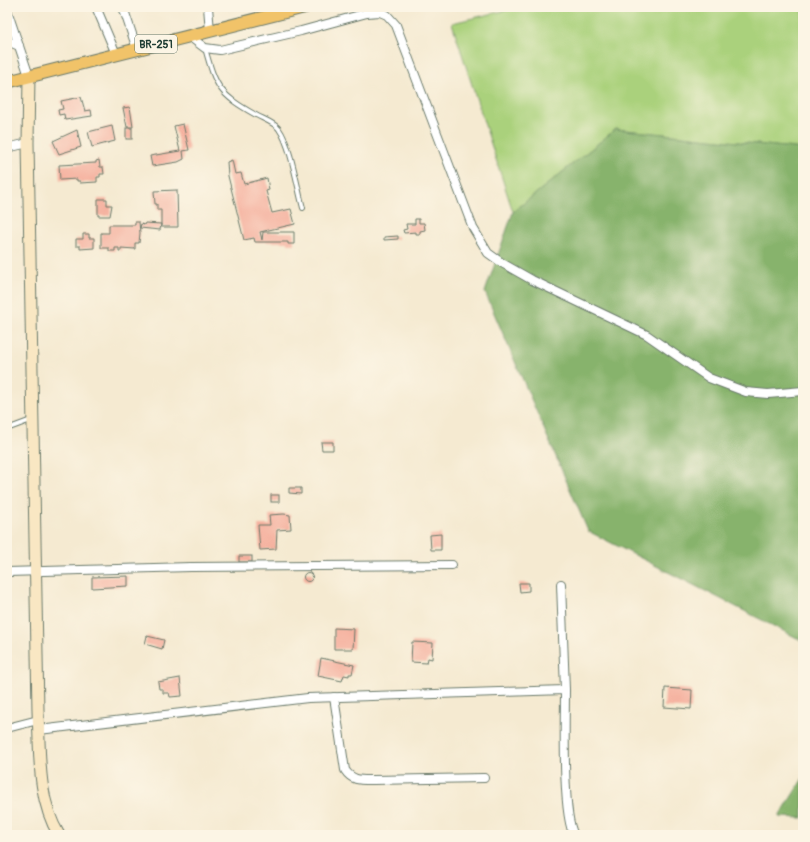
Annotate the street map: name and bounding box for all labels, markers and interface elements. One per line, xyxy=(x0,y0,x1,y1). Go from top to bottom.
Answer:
road number: BR-251 xyxy=(135,35,177,53)

